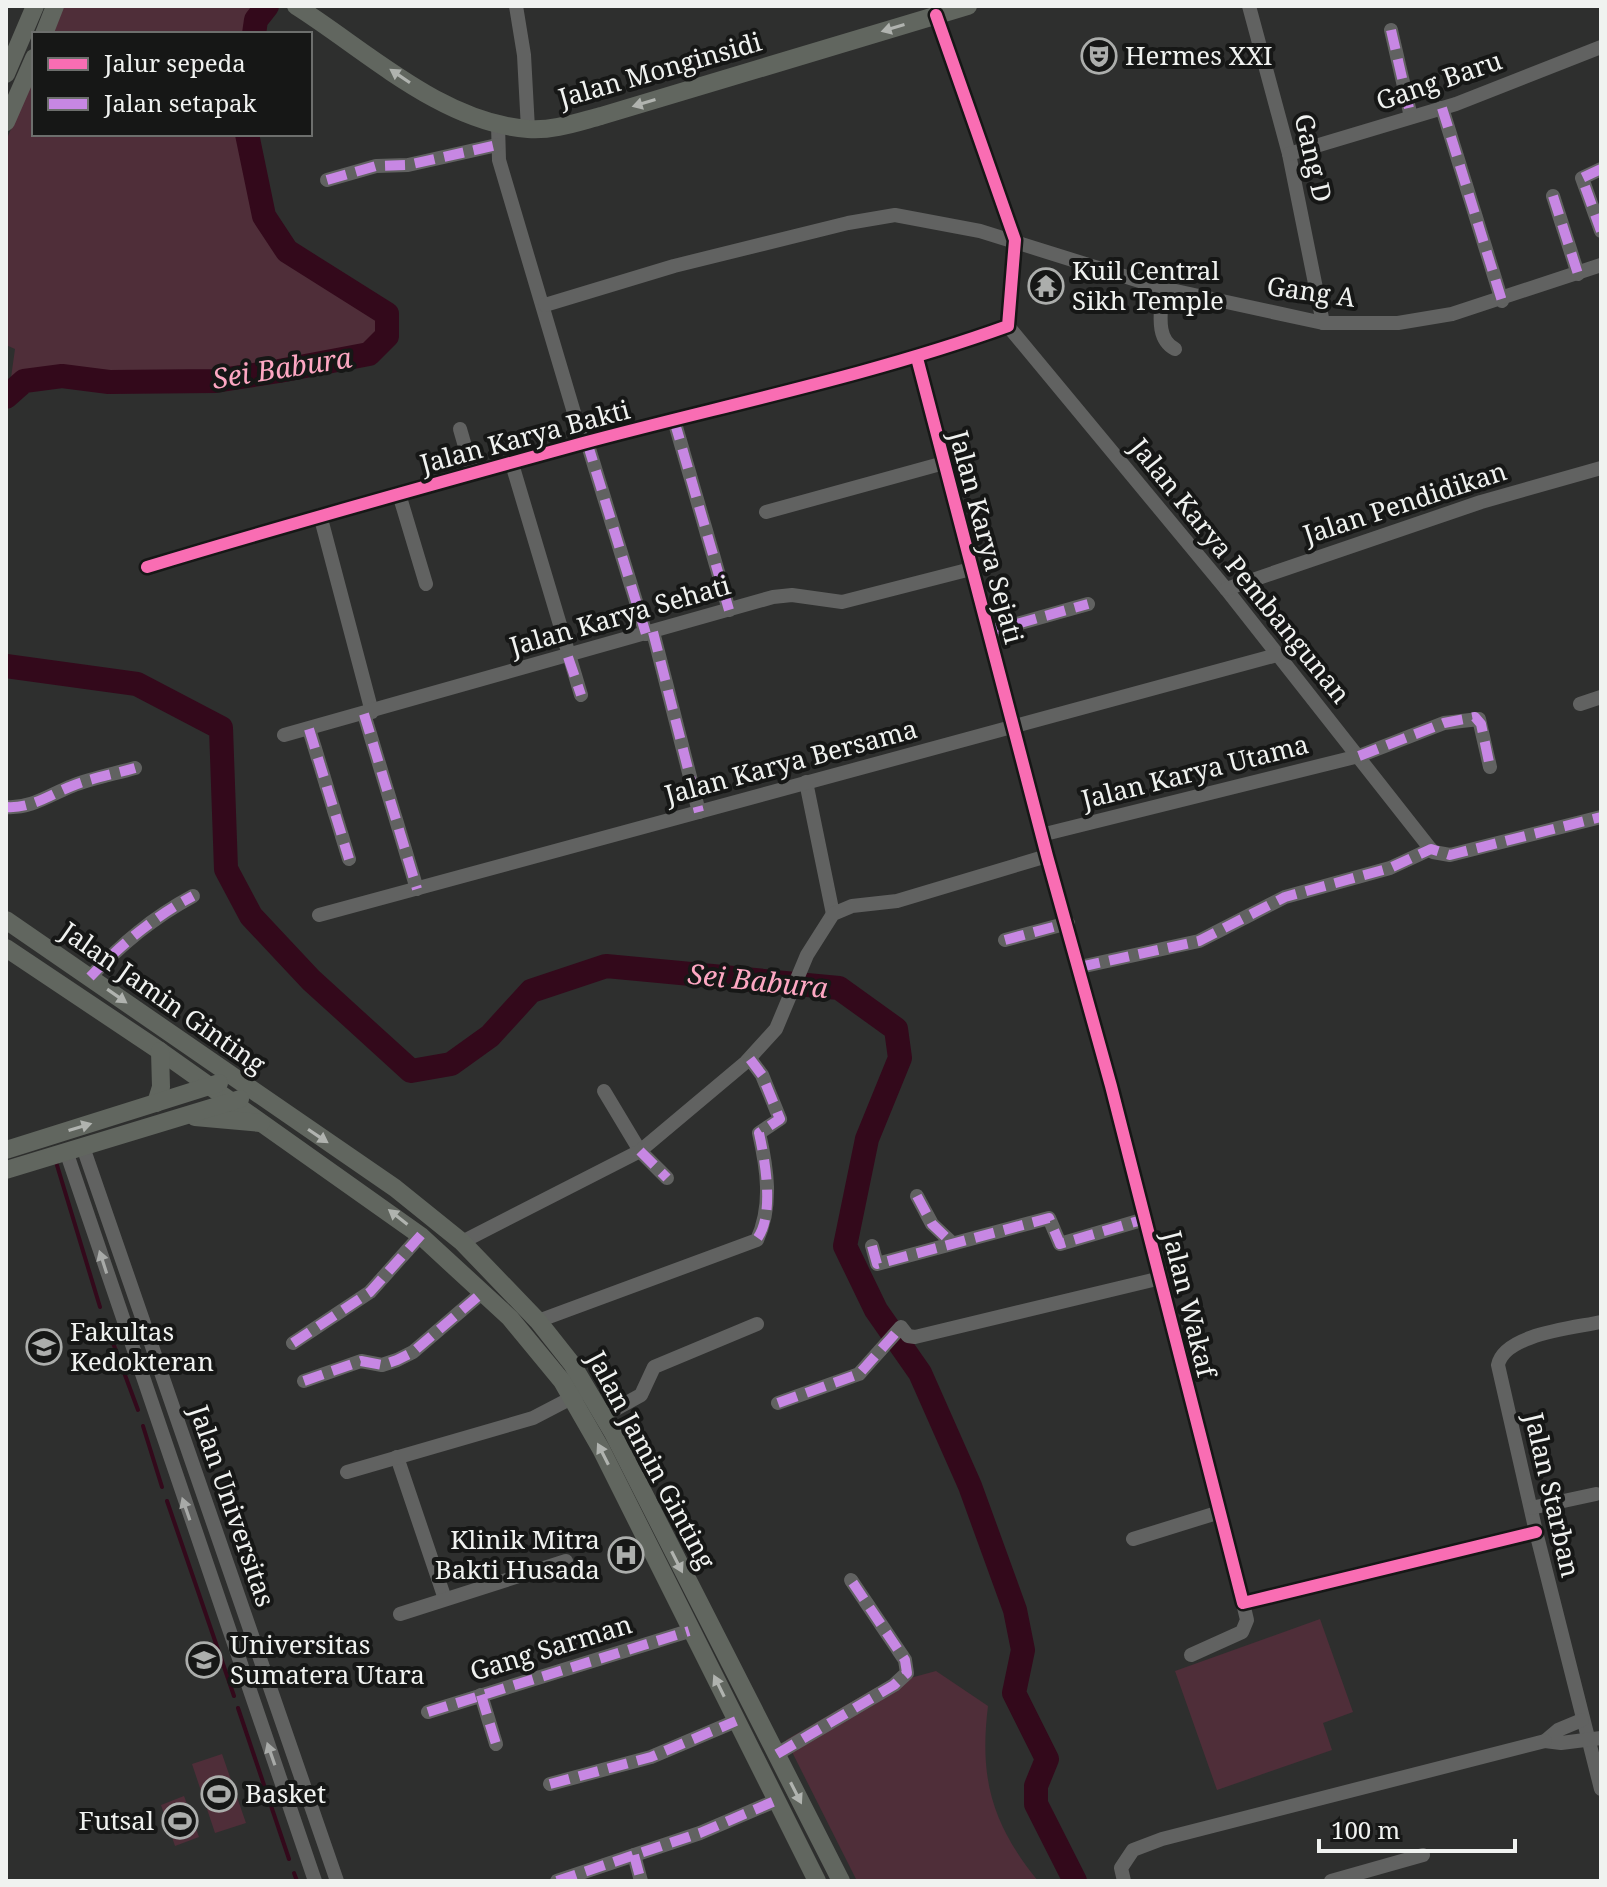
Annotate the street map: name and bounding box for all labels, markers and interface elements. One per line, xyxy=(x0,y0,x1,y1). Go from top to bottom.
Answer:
street label: Jalan Monginsidi xyxy=(553,23,765,116)
one-way arrow xyxy=(881,23,905,35)
legend xyxy=(32,32,312,136)
theatre icon: Hermes XXI xyxy=(1080,37,1118,75)
place label: Hermes XXI xyxy=(1125,37,1273,73)
street label: Gang Baru xyxy=(1371,42,1507,118)
text: Jalur sepeda xyxy=(103,46,246,79)
one-way arrow xyxy=(389,69,410,84)
text: Jalan setapak xyxy=(103,86,258,119)
one-way arrow xyxy=(632,97,656,110)
street label: Gang D xyxy=(1286,110,1342,205)
place label: Kuil Central Sikh Temple xyxy=(1072,252,1224,318)
temple icon: Kuil Central Sikh Temple xyxy=(1027,267,1065,305)
street label: Gang A xyxy=(1265,267,1358,315)
water label: Sei Babura xyxy=(209,337,355,397)
street label: Jalan Karya Bakti xyxy=(415,391,634,482)
street label: Jalan Karya Sejati xyxy=(941,425,1033,647)
street label: Jalan Karya Pembangunan xyxy=(1122,429,1359,711)
street label: Jalan Pendidikan xyxy=(1297,452,1511,552)
street label: Jalan Karya Sehati xyxy=(504,566,734,664)
street label: Jalan Karya Bersama xyxy=(660,710,921,812)
street label: Jalan Karya Utama xyxy=(1076,725,1312,817)
street label: Jalan Jamin Ginting xyxy=(53,912,273,1081)
water label: Sei Babura xyxy=(686,954,831,1006)
one-way arrow xyxy=(106,988,127,1003)
one-way arrow xyxy=(69,1120,93,1132)
one-way arrow xyxy=(307,1129,329,1143)
one-way arrow xyxy=(388,1209,408,1226)
street label: Jalan Wakaf xyxy=(1154,1226,1226,1383)
one-way arrow xyxy=(96,1250,109,1274)
place label: Fakultas Kedokteran xyxy=(70,1313,214,1379)
school or university icon: Fakultas Kedokteran xyxy=(25,1328,63,1366)
street label: Jalan Jamin Ginting xyxy=(579,1343,725,1575)
street label: Jalan Universitas xyxy=(181,1399,284,1611)
street label: Jalan Starban xyxy=(1516,1408,1589,1581)
one-way arrow xyxy=(597,1442,610,1465)
one-way arrow xyxy=(180,1496,192,1520)
place label: Klinik Mitra Bakti Husada xyxy=(435,1521,600,1587)
hospital icon: Klinik Mitra Bakti Husada xyxy=(607,1536,645,1574)
one-way arrow xyxy=(671,1550,684,1573)
street label: Gang Sarman xyxy=(465,1605,636,1689)
place label: Universitas Sumatera Utara xyxy=(230,1626,425,1692)
school or university icon: Universitas Sumatera Utara xyxy=(185,1641,223,1679)
one-way arrow xyxy=(712,1675,726,1698)
one-way arrow xyxy=(265,1742,277,1766)
sports icon: Basket xyxy=(200,1775,238,1813)
place label: Basket xyxy=(245,1775,326,1811)
one-way arrow xyxy=(789,1782,803,1805)
place label: Futsal xyxy=(79,1802,154,1838)
sports icon: Futsal xyxy=(161,1802,199,1840)
scale bar xyxy=(1319,1803,1515,1853)
text: 100 m xyxy=(1331,1813,1400,1846)

